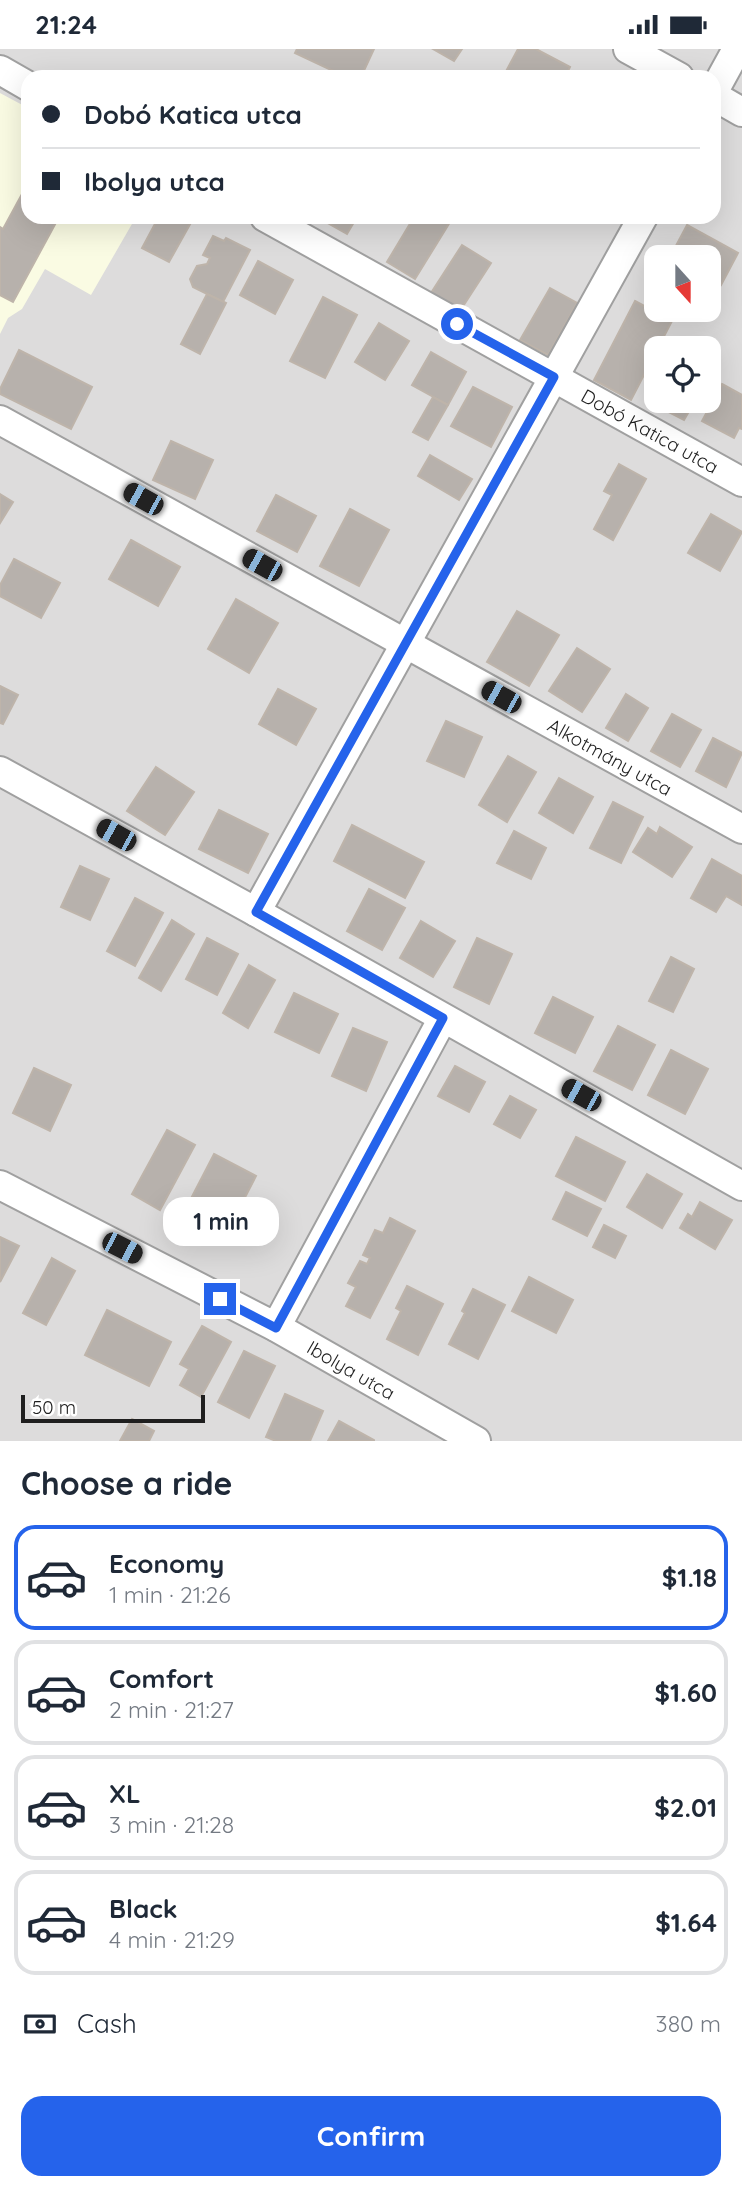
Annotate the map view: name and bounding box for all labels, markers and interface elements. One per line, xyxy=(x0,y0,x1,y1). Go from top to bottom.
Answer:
text: 21:24 xyxy=(35,8,97,41)
text: Dobó Katica utca xyxy=(84,98,302,131)
text: Ibolya utca xyxy=(84,165,225,198)
north arrow xyxy=(644,245,721,322)
map controls xyxy=(644,245,721,413)
route start xyxy=(441,308,473,340)
button: locate xyxy=(644,336,721,413)
street label: Dobó Katica utca xyxy=(577,383,723,479)
car xyxy=(120,480,167,518)
car xyxy=(239,546,286,584)
car xyxy=(478,678,525,716)
street label: Alkotmány utca xyxy=(544,713,676,801)
car xyxy=(93,816,140,854)
car xyxy=(558,1076,605,1114)
callout: 1 min xyxy=(162,1197,278,1247)
text: 1 min xyxy=(193,1207,249,1236)
car xyxy=(99,1229,146,1267)
route end xyxy=(204,1283,236,1315)
street label: Ibolya utca xyxy=(303,1335,399,1405)
scale bar xyxy=(21,1392,205,1424)
text: 50 m xyxy=(32,1395,76,1419)
text: Choose a ride xyxy=(21,1463,233,1503)
icon: car xyxy=(25,1546,88,1609)
text: Economy xyxy=(109,1547,224,1580)
text: $1.18 xyxy=(662,1561,717,1594)
text: 1 min · 21:26 xyxy=(109,1580,231,1609)
icon: car xyxy=(25,1661,88,1724)
text: Comfort xyxy=(109,1662,214,1695)
text: $1.60 xyxy=(655,1676,717,1709)
text: 2 min · 21:27 xyxy=(109,1695,234,1724)
icon: car xyxy=(25,1776,88,1839)
text: XL xyxy=(109,1777,141,1810)
text: $2.01 xyxy=(654,1791,717,1824)
text: 3 min · 21:28 xyxy=(109,1810,234,1839)
icon: car xyxy=(25,1891,88,1954)
text: Black xyxy=(109,1892,178,1925)
text: $1.64 xyxy=(655,1906,717,1939)
text: 4 min · 21:29 xyxy=(109,1925,235,1954)
icon: cash xyxy=(21,2005,59,2043)
text: Cash xyxy=(77,2007,137,2040)
text: 380 m xyxy=(656,2009,721,2038)
button: Confirm xyxy=(21,2096,721,2176)

